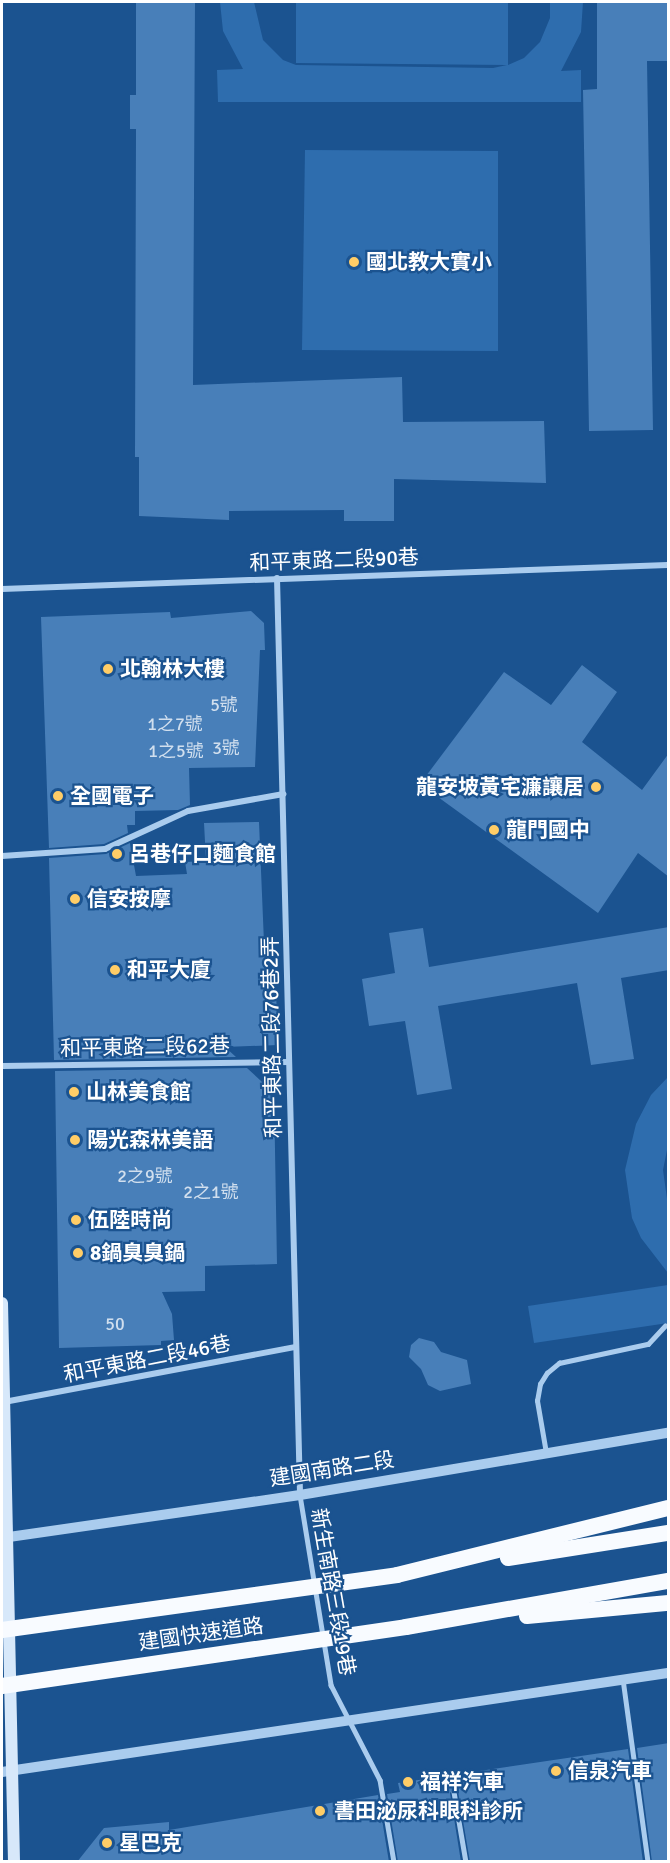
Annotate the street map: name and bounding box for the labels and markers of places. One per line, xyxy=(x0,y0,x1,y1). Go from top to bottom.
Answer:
place label: 國北教大實小 xyxy=(366,249,492,275)
marker: 國北教大實小 xyxy=(347,255,361,269)
place label: 北翰林大樓 xyxy=(120,656,225,682)
marker: 北翰林大樓 xyxy=(101,662,115,676)
place label: 龍安坡黃宅濂讓居 xyxy=(416,774,584,800)
marker: 龍安坡黃宅濂讓居 xyxy=(589,780,603,794)
place label: 全國電子 xyxy=(70,783,154,809)
marker: 全國電子 xyxy=(51,789,65,803)
place label: 龍門國中 xyxy=(506,817,590,843)
marker: 龍門國中 xyxy=(487,823,501,837)
place label: 呂巷仔口麵食館 xyxy=(129,841,276,867)
marker: 呂巷仔口麵食館 xyxy=(110,847,124,861)
place label: 信安按摩 xyxy=(87,886,171,912)
marker: 信安按摩 xyxy=(68,892,82,906)
place label: 和平大廈 xyxy=(127,957,211,983)
marker: 和平大廈 xyxy=(108,963,122,977)
place label: 山林美食館 xyxy=(86,1079,191,1105)
marker: 山林美食館 xyxy=(67,1085,81,1099)
place label: 陽光森林美語 xyxy=(87,1127,213,1153)
marker: 陽光森林美語 xyxy=(68,1133,82,1147)
place label: 伍陸時尚 xyxy=(88,1207,172,1233)
marker: 伍陸時尚 xyxy=(69,1213,83,1227)
place label: 8鍋臭臭鍋 xyxy=(90,1240,185,1266)
marker: 8鍋臭臭鍋 xyxy=(71,1246,85,1260)
place label: 信泉汽車 xyxy=(568,1758,652,1784)
marker: 信泉汽車 xyxy=(549,1764,563,1778)
place label: 福祥汽車 xyxy=(420,1769,504,1795)
marker: 福祥汽車 xyxy=(401,1775,415,1789)
place label: 書田泌尿科眼科診所 xyxy=(334,1798,523,1824)
marker: 書田泌尿科眼科診所 xyxy=(311,1802,329,1820)
place label: 星巴克 xyxy=(119,1830,182,1856)
marker: 星巴克 xyxy=(100,1836,114,1850)

